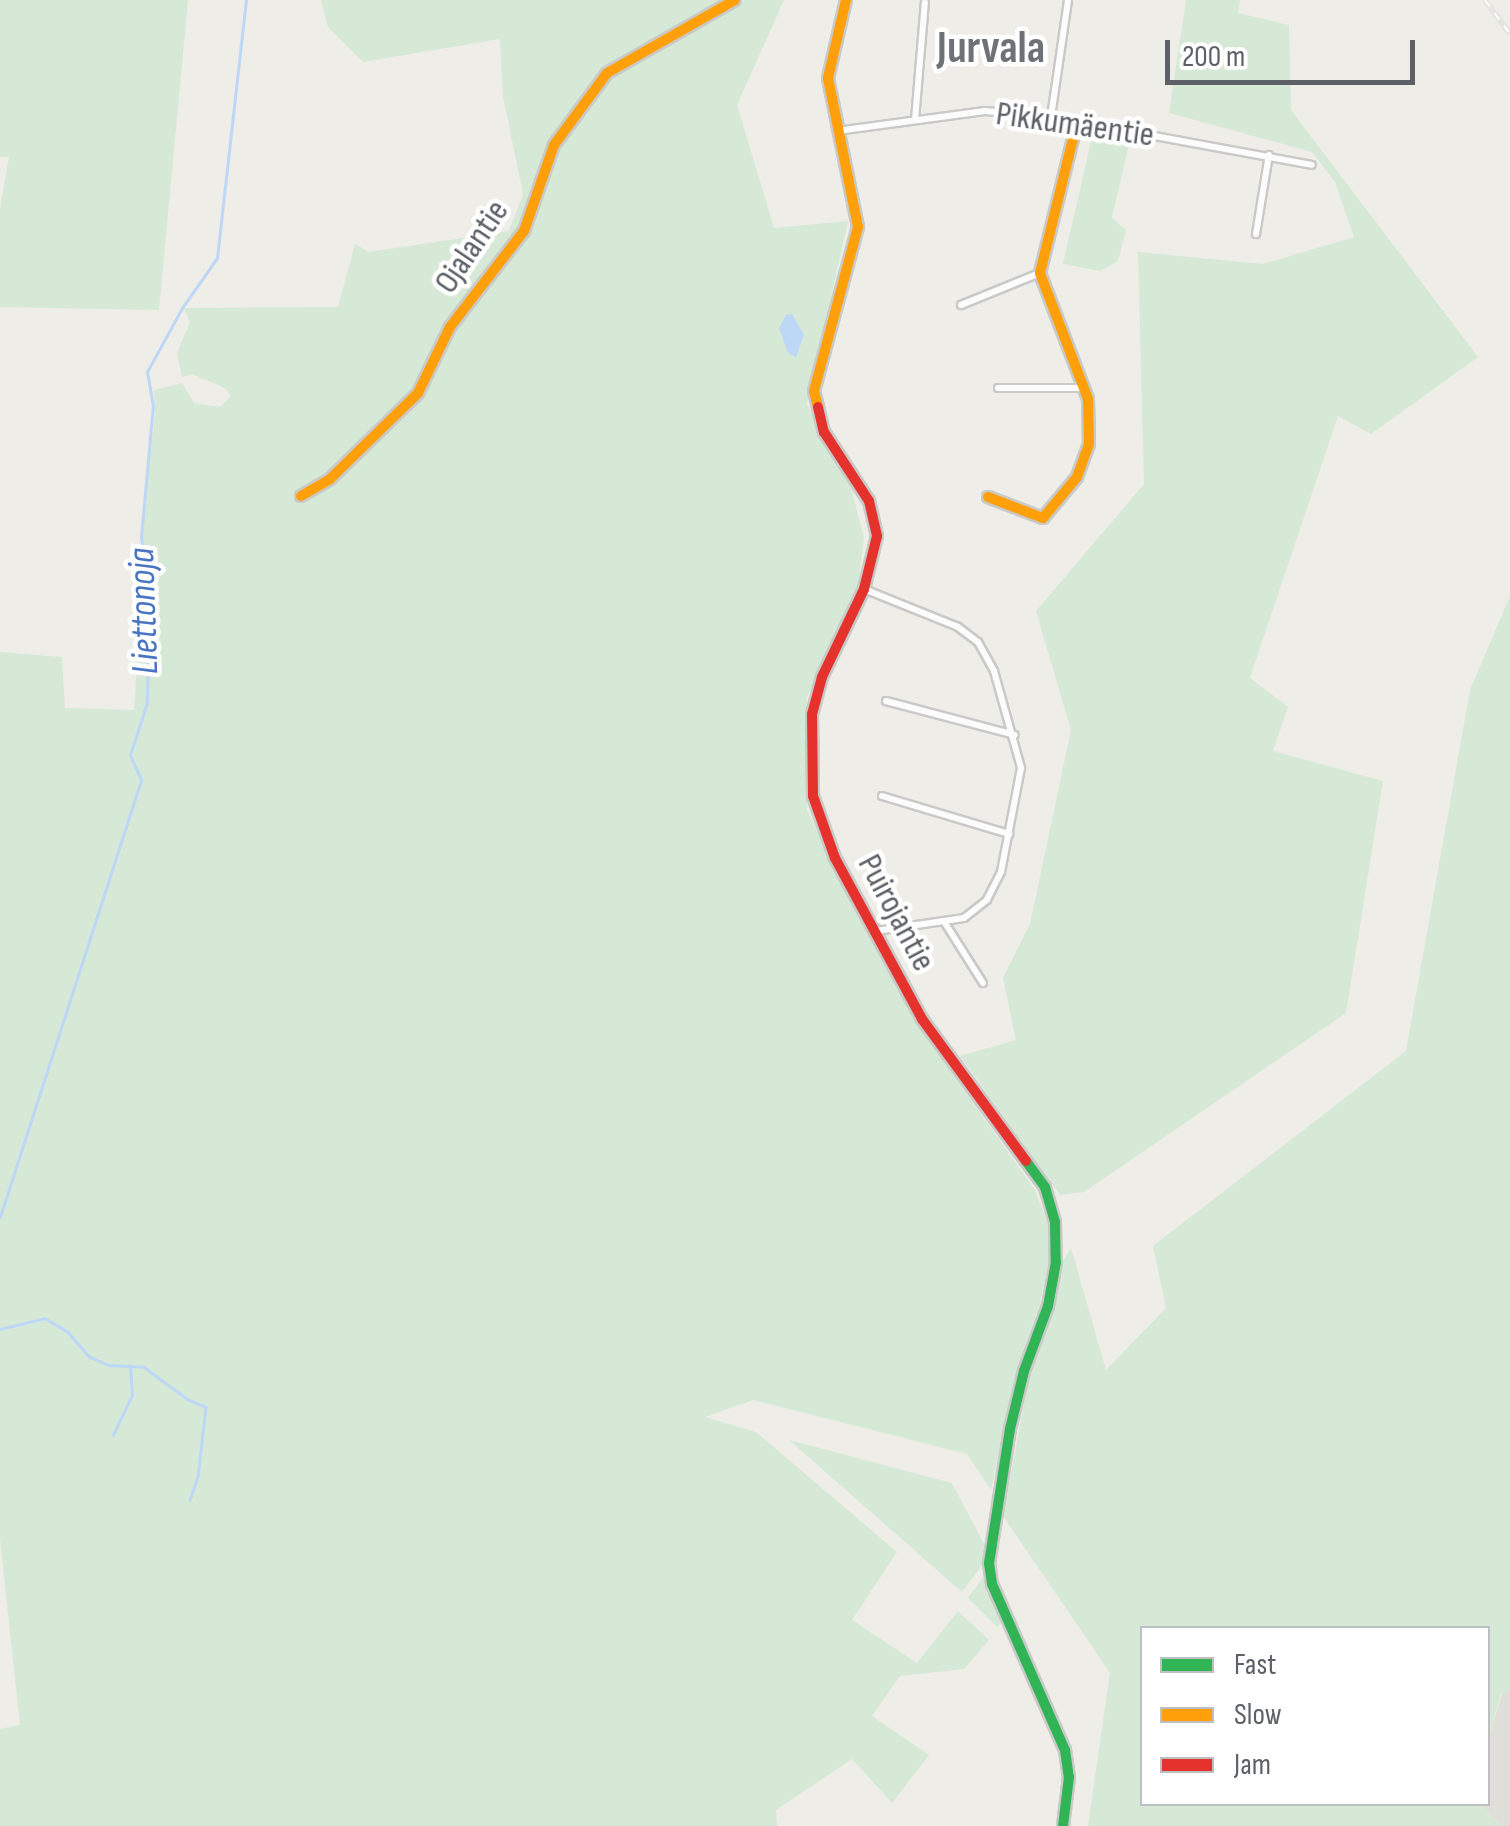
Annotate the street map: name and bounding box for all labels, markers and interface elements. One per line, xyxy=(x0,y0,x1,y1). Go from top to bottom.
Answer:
scale bar xyxy=(1170,20,1420,82)
district label: Jurvala xyxy=(937,22,1045,76)
text: 200 m xyxy=(1182,39,1245,75)
street label: Pikkumäentie xyxy=(993,93,1157,157)
street label: Ojalantie xyxy=(426,192,518,302)
water label: Liettonoja xyxy=(119,547,169,675)
street label: Puirojantie xyxy=(848,847,944,979)
legend xyxy=(1140,1626,1490,1806)
text: Fast xyxy=(1234,1647,1276,1683)
text: Slow xyxy=(1234,1697,1282,1733)
text: Jam xyxy=(1234,1747,1271,1783)

